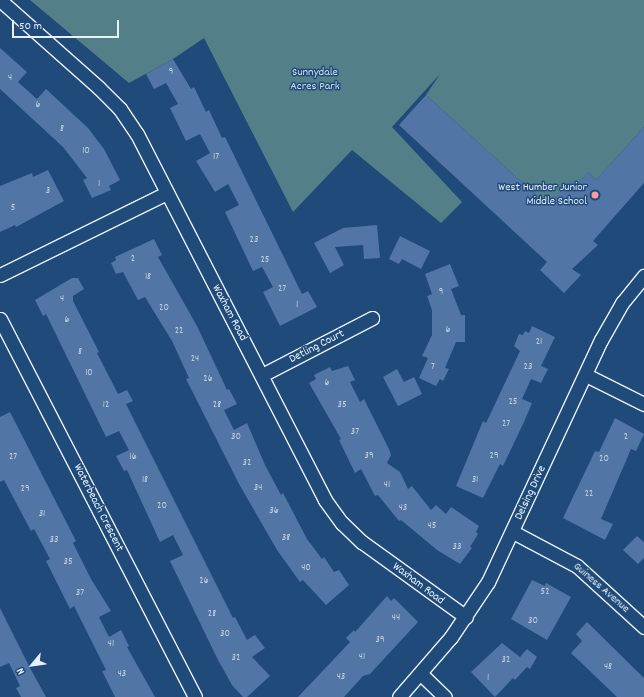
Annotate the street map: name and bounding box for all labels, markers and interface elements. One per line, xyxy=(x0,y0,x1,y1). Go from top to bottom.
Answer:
scale bar xyxy=(14,12,121,38)
text: 50 m xyxy=(19,18,42,35)
park label: Sunnydale Acres Park xyxy=(290,66,340,94)
house number: 9 xyxy=(169,67,173,79)
house number: 4 xyxy=(8,73,12,85)
house number: 6 xyxy=(36,100,40,112)
house number: 8 xyxy=(60,124,64,136)
house number: 10 xyxy=(82,146,90,158)
house number: 17 xyxy=(213,152,219,164)
house number: 1 xyxy=(98,179,100,191)
place label: West Humber Junior Middle School xyxy=(498,181,587,209)
house number: 3 xyxy=(46,186,50,198)
marker: West Humber Junior Middle School xyxy=(590,190,600,200)
house number: 5 xyxy=(11,203,15,215)
house number: 23 xyxy=(250,235,258,247)
house number: 2 xyxy=(131,254,135,266)
house number: 25 xyxy=(261,255,269,267)
house number: 18 xyxy=(145,272,151,284)
street label: Waxham Road xyxy=(208,282,250,344)
house number: 27 xyxy=(278,284,286,296)
house number: 9 xyxy=(439,287,443,299)
house number: 4 xyxy=(60,294,64,306)
house number: 1 xyxy=(296,300,298,312)
house number: 20 xyxy=(159,303,169,315)
house number: 6 xyxy=(65,315,69,327)
house number: 6 xyxy=(446,325,450,337)
house number: 22 xyxy=(175,326,183,338)
street label: Detling Court xyxy=(287,327,347,367)
house number: 21 xyxy=(536,337,542,349)
house number: 8 xyxy=(78,347,82,359)
house number: 24 xyxy=(191,354,199,366)
house number: 7 xyxy=(431,362,435,374)
house number: 23 xyxy=(524,362,532,374)
house number: 10 xyxy=(85,368,93,380)
house number: 26 xyxy=(203,374,213,386)
house number: 6 xyxy=(325,378,329,390)
house number: 25 xyxy=(509,397,517,409)
house number: 12 xyxy=(103,400,109,412)
house number: 28 xyxy=(213,400,221,412)
house number: 35 xyxy=(337,400,347,412)
house number: 27 xyxy=(502,419,510,431)
house number: 37 xyxy=(351,427,359,439)
house number: 30 xyxy=(231,432,241,444)
house number: 2 xyxy=(624,432,628,444)
house number: 39 xyxy=(364,451,374,463)
house number: 29 xyxy=(490,451,498,463)
house number: 27 xyxy=(9,452,17,464)
house number: 16 xyxy=(129,452,137,464)
house number: 20 xyxy=(599,454,609,466)
house number: 32 xyxy=(243,458,251,470)
street label: Waterbeach Crescent xyxy=(70,462,126,554)
street label: Delsing Drive xyxy=(512,464,550,522)
house number: 18 xyxy=(142,475,148,487)
house number: 31 xyxy=(472,475,478,487)
house number: 41 xyxy=(384,480,390,492)
house number: 34 xyxy=(254,483,262,495)
house number: 29 xyxy=(21,484,29,496)
house number: 22 xyxy=(585,489,593,501)
house number: 20 xyxy=(157,501,167,513)
house number: 43 xyxy=(399,503,407,515)
house number: 36 xyxy=(269,506,279,518)
house number: 31 xyxy=(39,509,45,521)
house number: 45 xyxy=(428,521,436,533)
house number: 38 xyxy=(282,533,290,545)
house number: 33 xyxy=(50,535,58,547)
house number: 33 xyxy=(453,542,461,554)
house number: 35 xyxy=(63,557,73,569)
street label: Waxham Road xyxy=(389,560,447,608)
street label: Guiness Avenue xyxy=(570,560,632,616)
house number: 40 xyxy=(301,563,311,575)
house number: 26 xyxy=(199,576,209,588)
house number: 52 xyxy=(541,587,549,599)
house number: 37 xyxy=(76,588,84,600)
house number: 28 xyxy=(208,609,216,621)
house number: 44 xyxy=(392,613,400,625)
house number: 30 xyxy=(528,616,538,628)
house number: 30 xyxy=(220,629,230,641)
house number: 39 xyxy=(375,635,385,647)
house number: 41 xyxy=(108,639,114,651)
north arrow xyxy=(12,645,52,685)
house number: 41 xyxy=(359,652,365,664)
house number: 32 xyxy=(232,653,240,665)
house number: 32 xyxy=(502,655,510,667)
house number: 48 xyxy=(604,662,612,674)
text: N xyxy=(13,665,30,677)
house number: 43 xyxy=(118,669,126,681)
house number: 43 xyxy=(337,672,345,684)
house number: 1 xyxy=(487,673,489,685)

